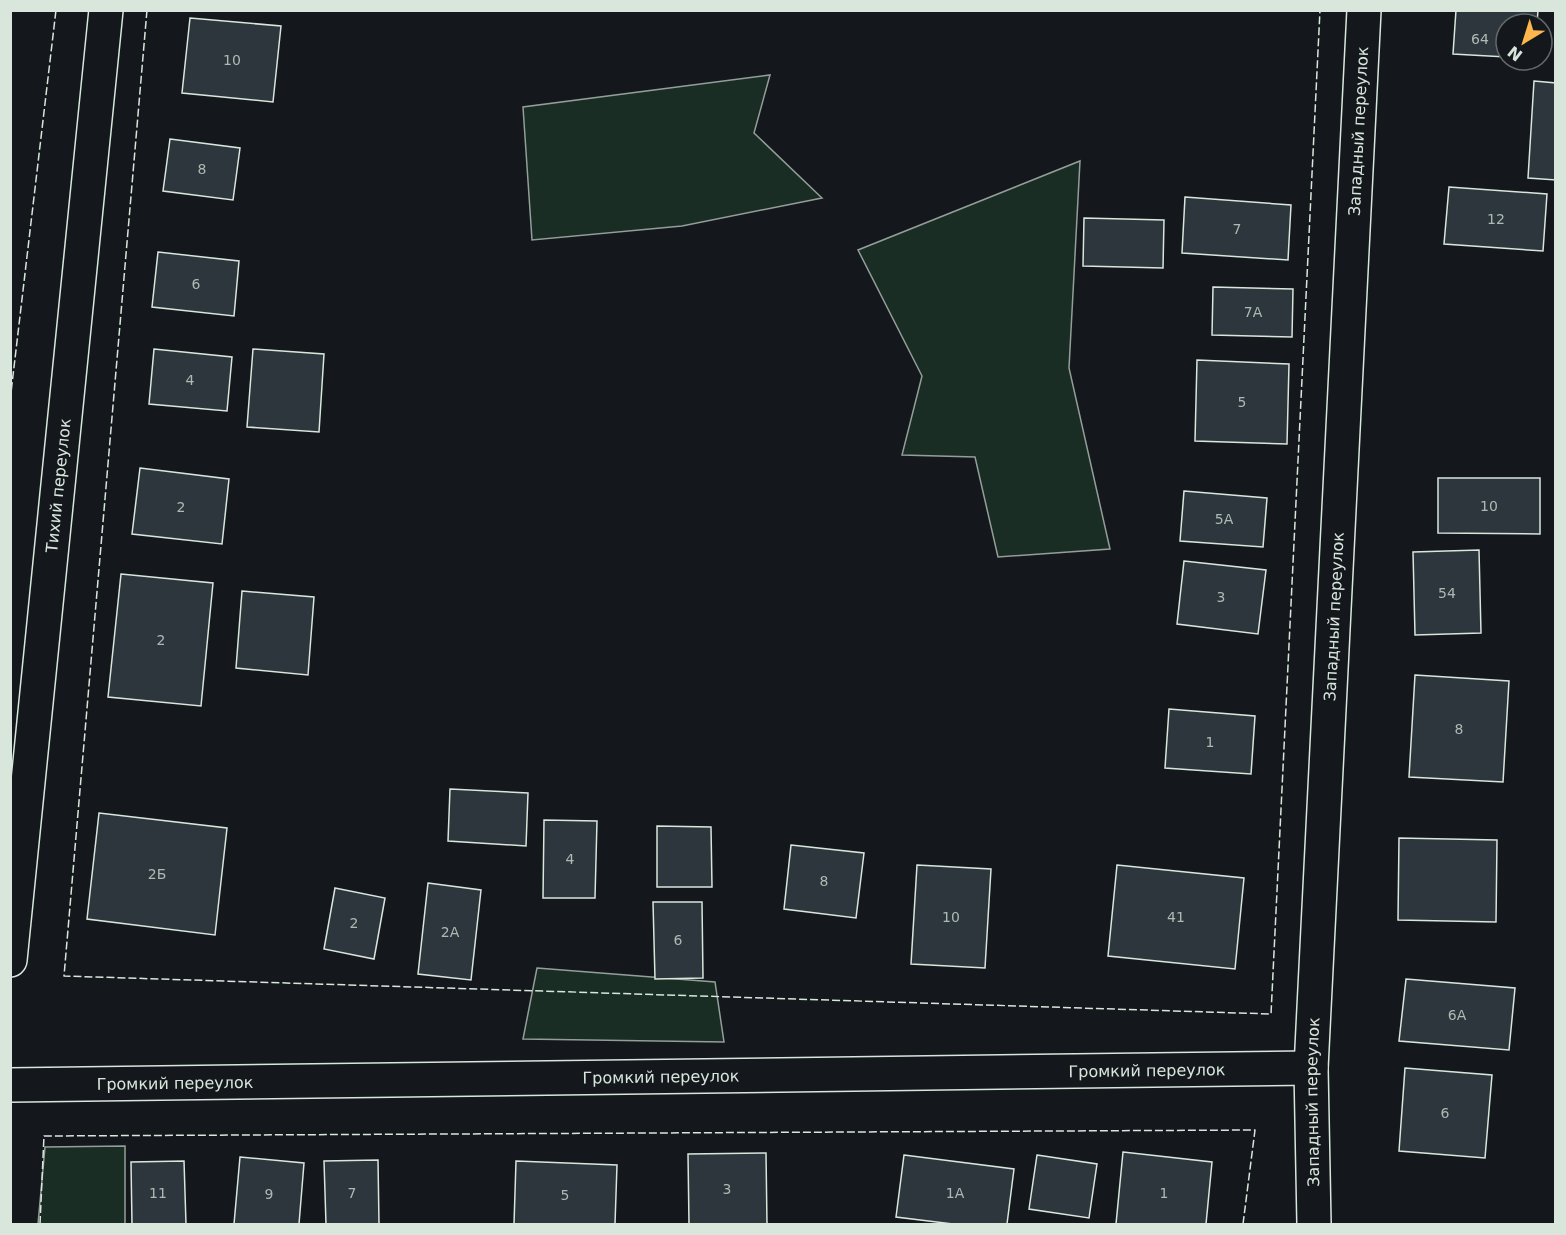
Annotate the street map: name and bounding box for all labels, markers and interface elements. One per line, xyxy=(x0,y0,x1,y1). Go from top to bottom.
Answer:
north arrow xyxy=(1494,12,1554,72)
house number: 64 xyxy=(1471,31,1489,47)
text: N xyxy=(1504,42,1526,65)
street label: Западный переулок xyxy=(1345,46,1372,216)
house number: 10 xyxy=(223,52,241,68)
house number: 8 xyxy=(198,161,206,177)
house number: 12 xyxy=(1487,211,1505,227)
house number: 7 xyxy=(1233,221,1241,237)
house number: 6 xyxy=(192,276,201,292)
house number: 7А xyxy=(1244,304,1263,320)
house number: 4 xyxy=(186,372,195,388)
house number: 5 xyxy=(1238,394,1246,410)
street label: Тихий переулок xyxy=(42,417,75,555)
house number: 10 xyxy=(1480,498,1498,514)
house number: 2 xyxy=(177,499,185,515)
house number: 5А xyxy=(1215,511,1234,527)
street label: Западный переулок xyxy=(1320,531,1348,702)
house number: 54 xyxy=(1438,585,1456,601)
house number: 3 xyxy=(1217,589,1225,605)
house number: 2 xyxy=(157,632,165,648)
house number: 8 xyxy=(1455,721,1463,737)
house number: 1 xyxy=(1206,734,1214,750)
house number: 4 xyxy=(566,851,575,867)
house number: 2Б xyxy=(148,866,166,882)
house number: 8 xyxy=(820,873,828,889)
house number: 10 xyxy=(942,909,960,925)
house number: 41 xyxy=(1167,909,1185,925)
house number: 2 xyxy=(350,915,358,931)
house number: 2А xyxy=(441,924,460,940)
house number: 6 xyxy=(674,932,683,948)
house number: 6А xyxy=(1448,1007,1467,1023)
street label: Западный переулок xyxy=(1302,1017,1324,1187)
street label: Громкий переулок xyxy=(1068,1060,1226,1081)
street label: Громкий переулок xyxy=(582,1066,740,1088)
street label: Громкий переулок xyxy=(96,1073,254,1094)
house number: 6 xyxy=(1441,1105,1450,1121)
house number: 3 xyxy=(723,1181,731,1197)
house number: 11 xyxy=(149,1185,167,1201)
house number: 7 xyxy=(348,1185,356,1201)
house number: 1А xyxy=(946,1185,965,1201)
house number: 1 xyxy=(1160,1185,1168,1201)
house number: 9 xyxy=(265,1186,273,1202)
house number: 5 xyxy=(561,1187,569,1203)

